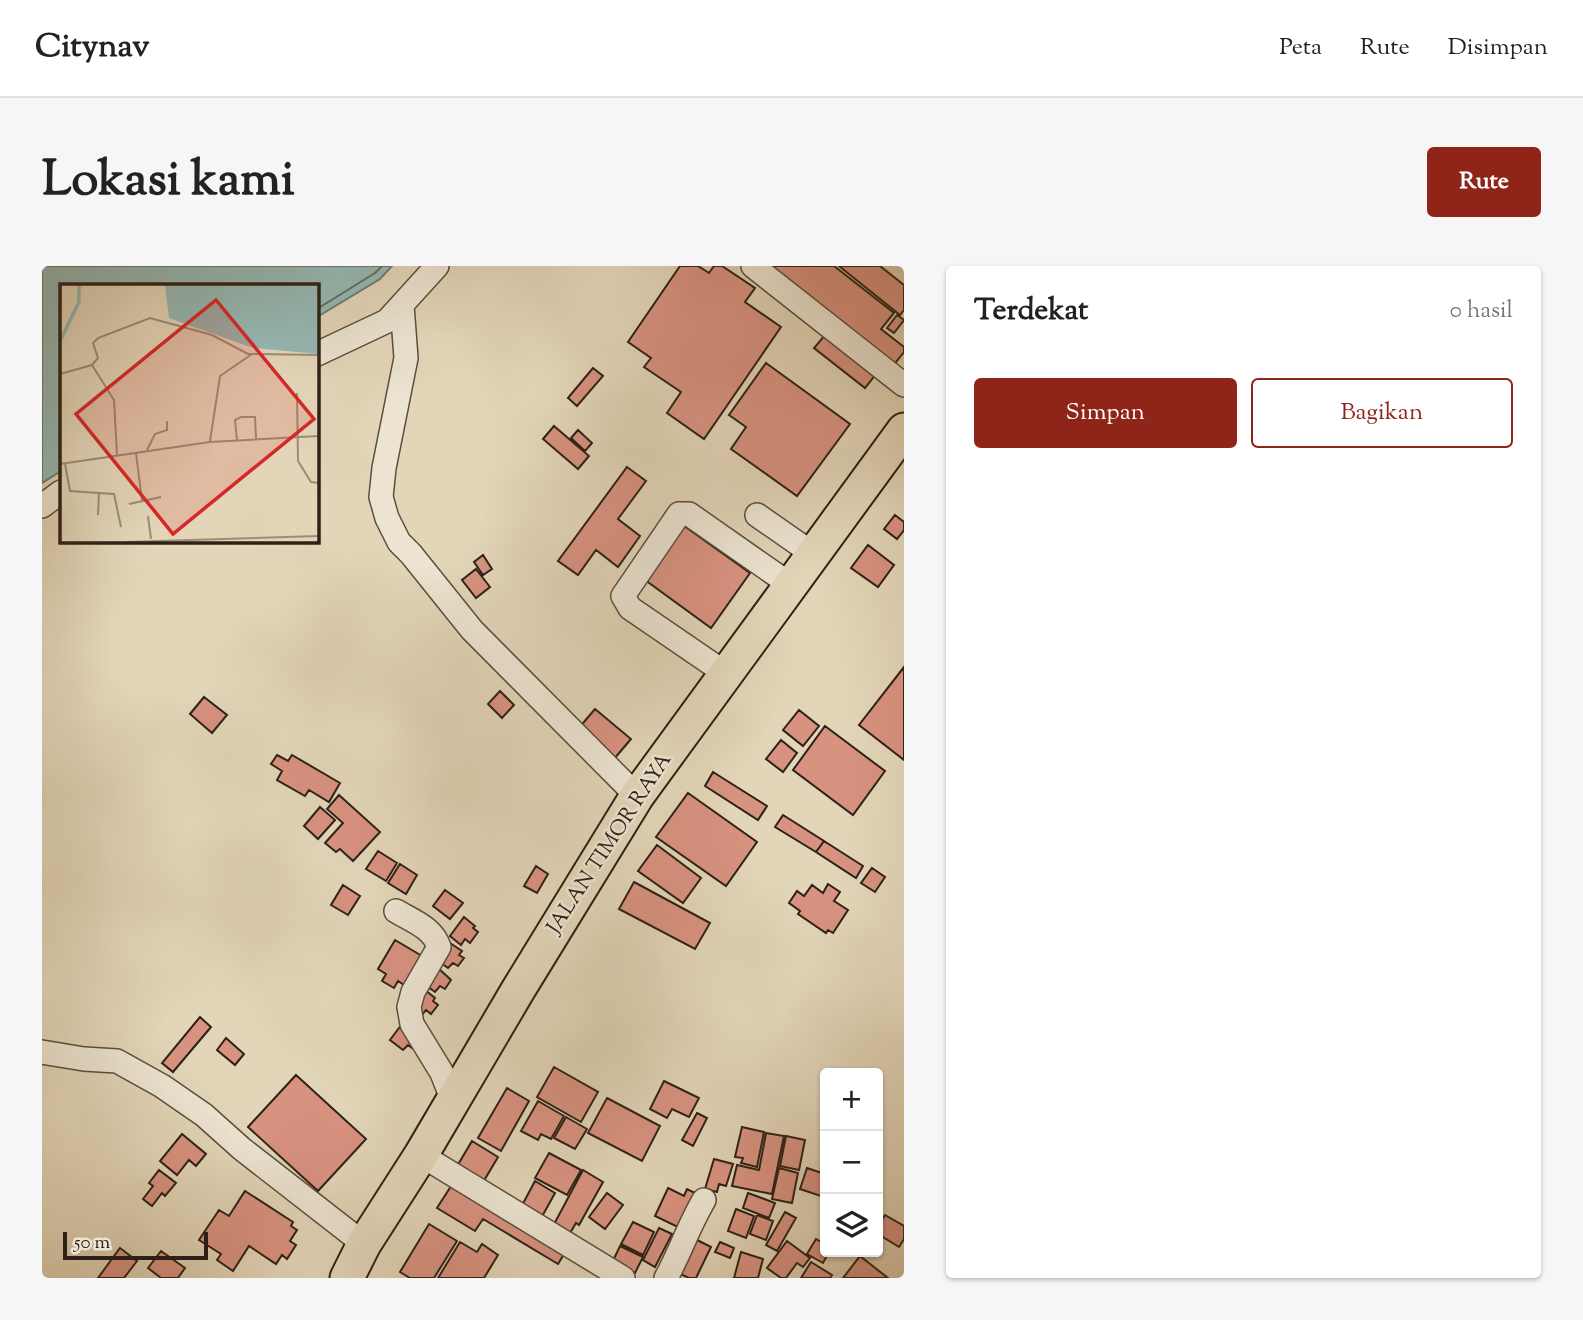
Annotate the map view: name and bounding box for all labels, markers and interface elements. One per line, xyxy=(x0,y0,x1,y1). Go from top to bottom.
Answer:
text: Citynav xyxy=(35,24,150,72)
text: Peta xyxy=(1279,31,1322,65)
text: Rute xyxy=(1360,31,1410,65)
text: Disimpan xyxy=(1448,31,1548,65)
text: Lokasi kami xyxy=(42,147,295,217)
button: Rute xyxy=(1427,147,1541,217)
inset map xyxy=(60,284,318,542)
text: Terdekat xyxy=(974,290,1088,333)
text: 0 hasil xyxy=(1450,295,1513,328)
button: Simpan xyxy=(974,378,1237,448)
button: Bagikan xyxy=(1251,378,1513,448)
street label: JALAN TIMOR RAYA xyxy=(540,748,680,941)
map controls xyxy=(820,1068,883,1257)
button: + xyxy=(820,1068,883,1131)
button: − xyxy=(820,1131,883,1194)
button: layers xyxy=(820,1194,883,1257)
scale bar xyxy=(63,1229,208,1261)
text: 50 m xyxy=(74,1230,110,1257)

